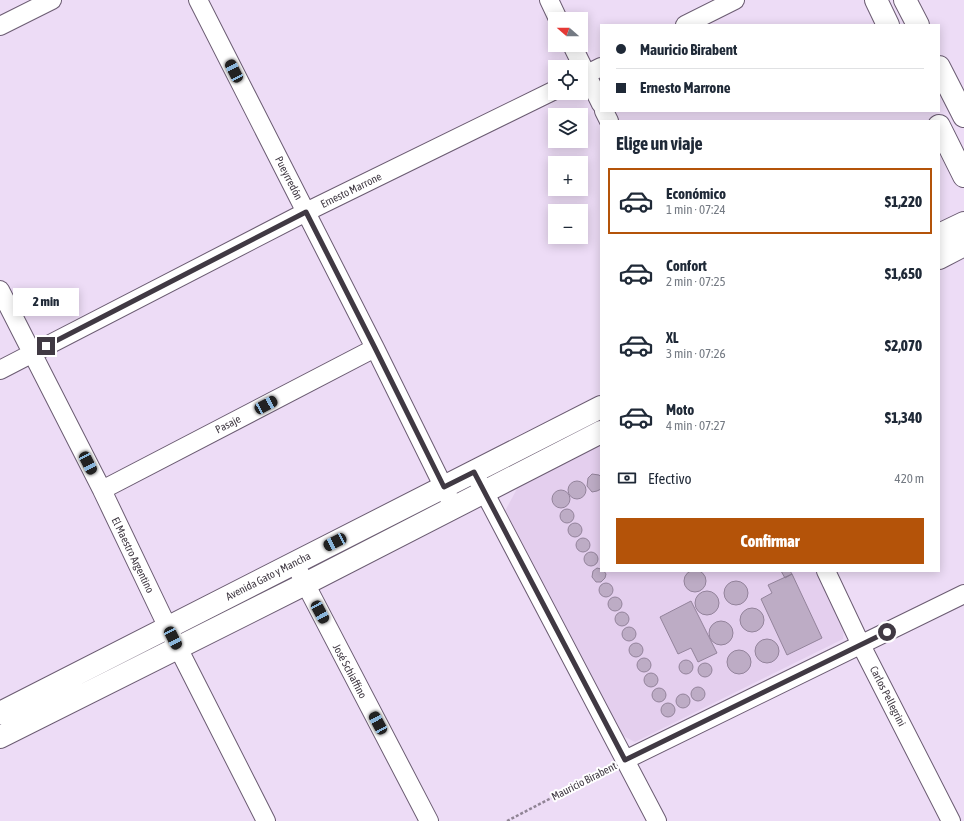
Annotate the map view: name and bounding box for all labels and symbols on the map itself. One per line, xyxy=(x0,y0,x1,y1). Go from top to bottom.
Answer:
north arrow xyxy=(548,12,588,52)
car xyxy=(223,58,245,84)
street label: Pueyrredón xyxy=(273,154,305,202)
street label: Ernesto Marrone xyxy=(319,170,383,210)
callout: 2 min xyxy=(13,288,79,316)
route end xyxy=(37,337,55,355)
car xyxy=(253,394,279,416)
street label: Pasaje xyxy=(213,413,243,435)
car xyxy=(77,450,99,476)
street label: El Maestro Argentino xyxy=(109,515,157,595)
car xyxy=(322,531,348,553)
street label: Avenida Gato y Mancha xyxy=(224,549,312,603)
car xyxy=(309,599,331,625)
route start xyxy=(878,623,896,641)
car xyxy=(162,625,184,651)
street label: José Schiaffino xyxy=(331,642,369,700)
street label: Carlos Pellegrini xyxy=(868,664,908,728)
car xyxy=(367,710,389,736)
street label: Mauricio Birabent xyxy=(549,759,619,803)

